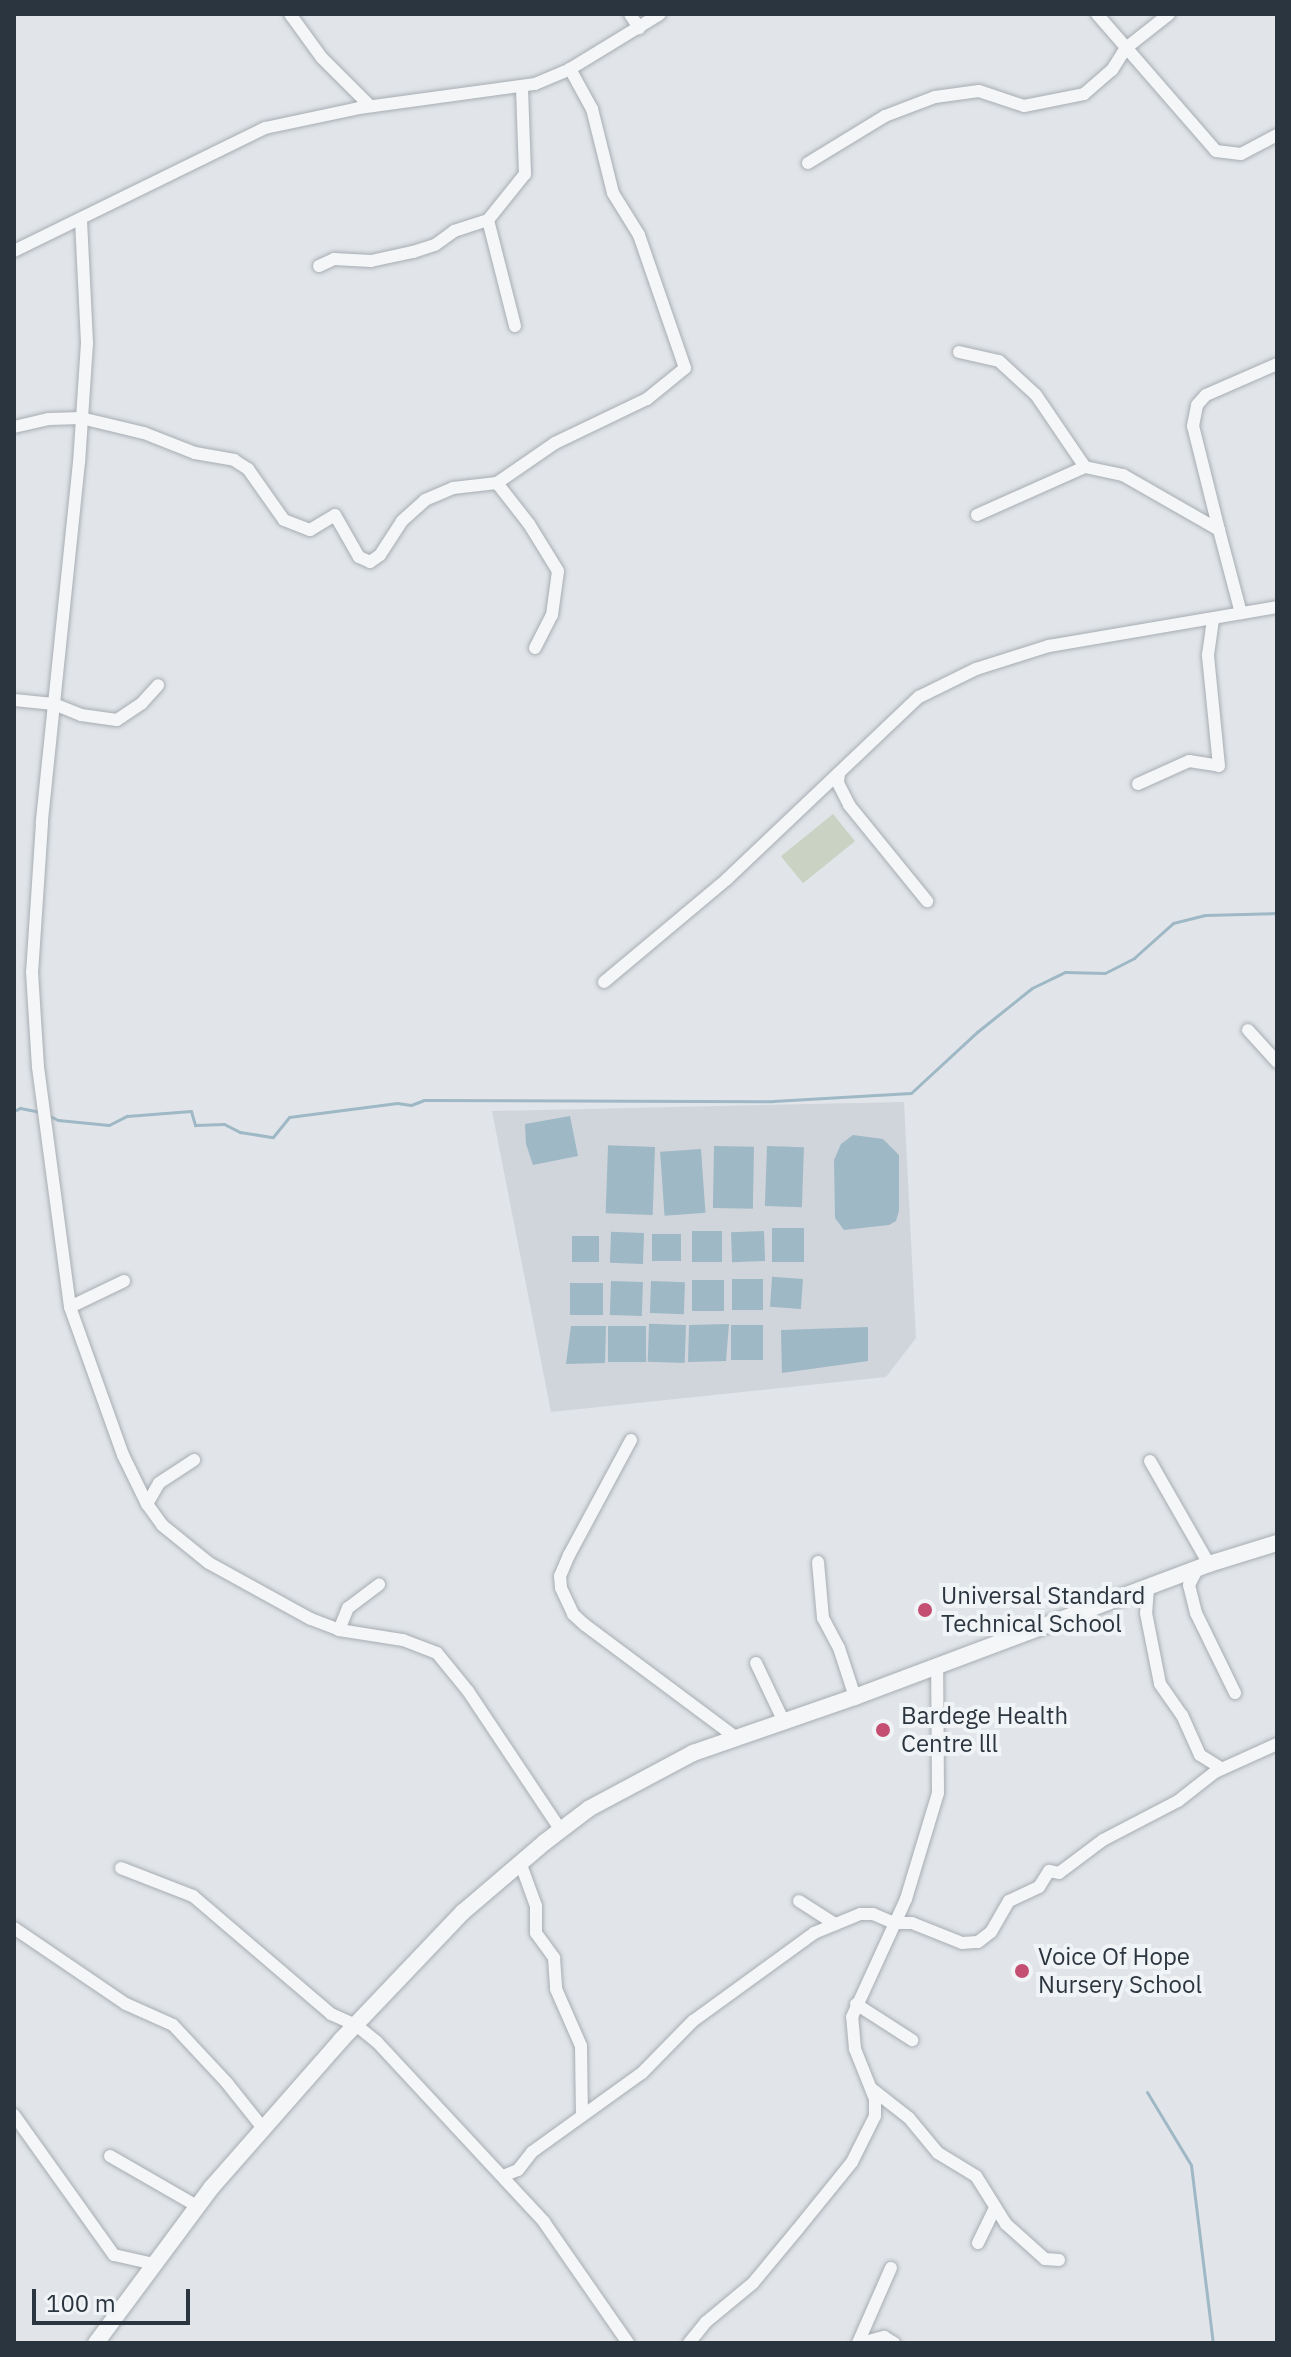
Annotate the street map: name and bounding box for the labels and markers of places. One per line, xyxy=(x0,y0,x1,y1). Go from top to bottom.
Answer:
place label: Universal Standard Technical School xyxy=(941,1582,1145,1638)
marker: Universal Standard Technical School xyxy=(916,1601,934,1619)
place label: Bardege Health Centre lll xyxy=(901,1702,1068,1758)
marker: Bardege Health Centre lll xyxy=(872,1719,894,1741)
place label: Voice Of Hope Nursery School xyxy=(1038,1943,1202,1999)
marker: Voice Of Hope Nursery School xyxy=(1013,1962,1031,1980)

